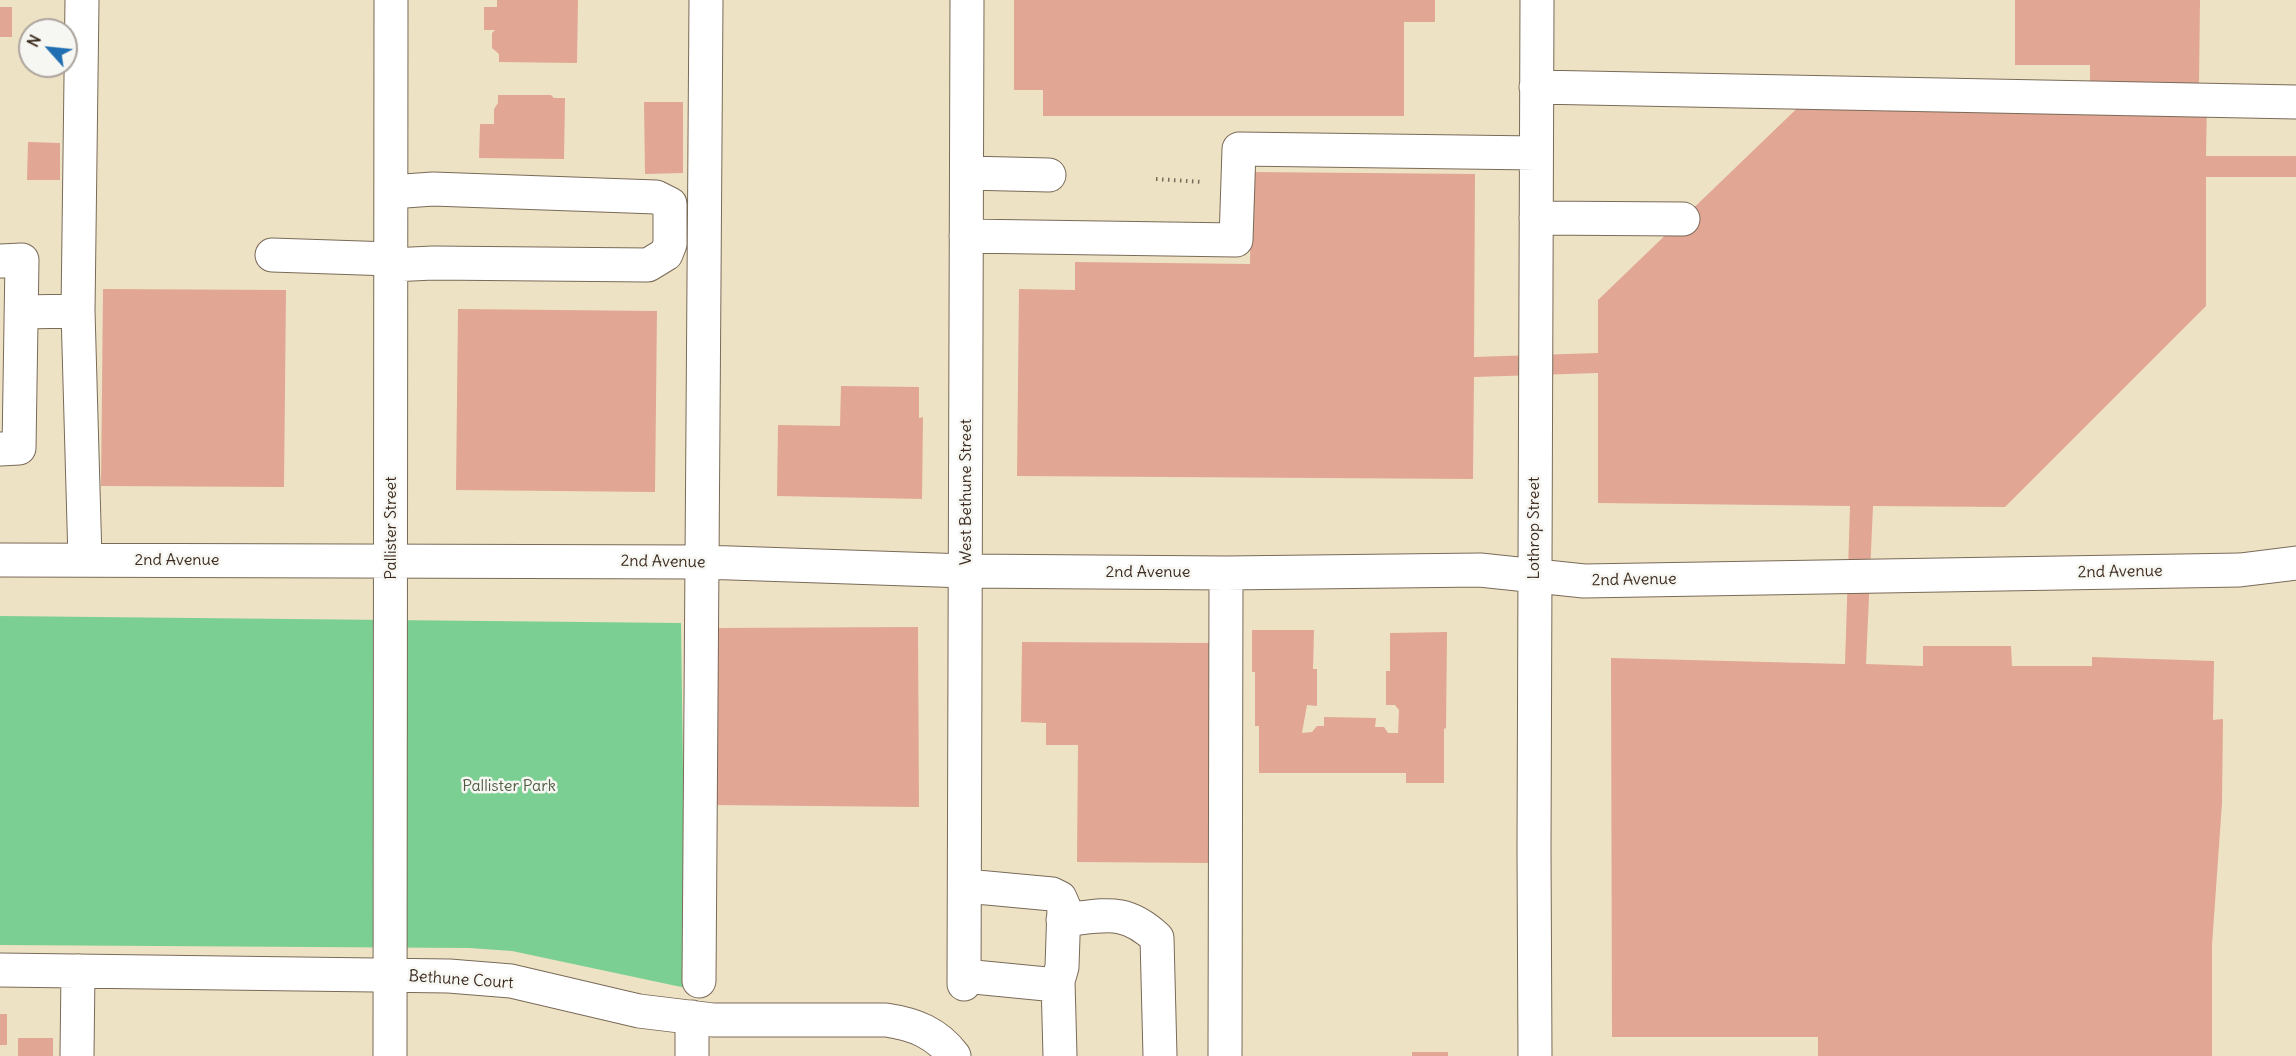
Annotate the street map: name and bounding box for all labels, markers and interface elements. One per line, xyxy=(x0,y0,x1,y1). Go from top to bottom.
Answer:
north arrow xyxy=(18,18,78,78)
text: N xyxy=(22,31,45,50)
street label: West Bethune Street xyxy=(956,419,976,565)
street label: Pallister Street xyxy=(381,476,401,580)
street label: Lothrop Street xyxy=(1524,476,1544,580)
street label: 2nd Avenue xyxy=(135,550,219,570)
street label: 2nd Avenue xyxy=(620,552,706,572)
street label: 2nd Avenue xyxy=(1106,562,1190,582)
street label: 2nd Avenue xyxy=(2077,562,2163,582)
street label: 2nd Avenue xyxy=(1591,570,1677,590)
park label: Pallister Park xyxy=(462,776,556,796)
street label: Bethune Court xyxy=(408,967,514,993)

